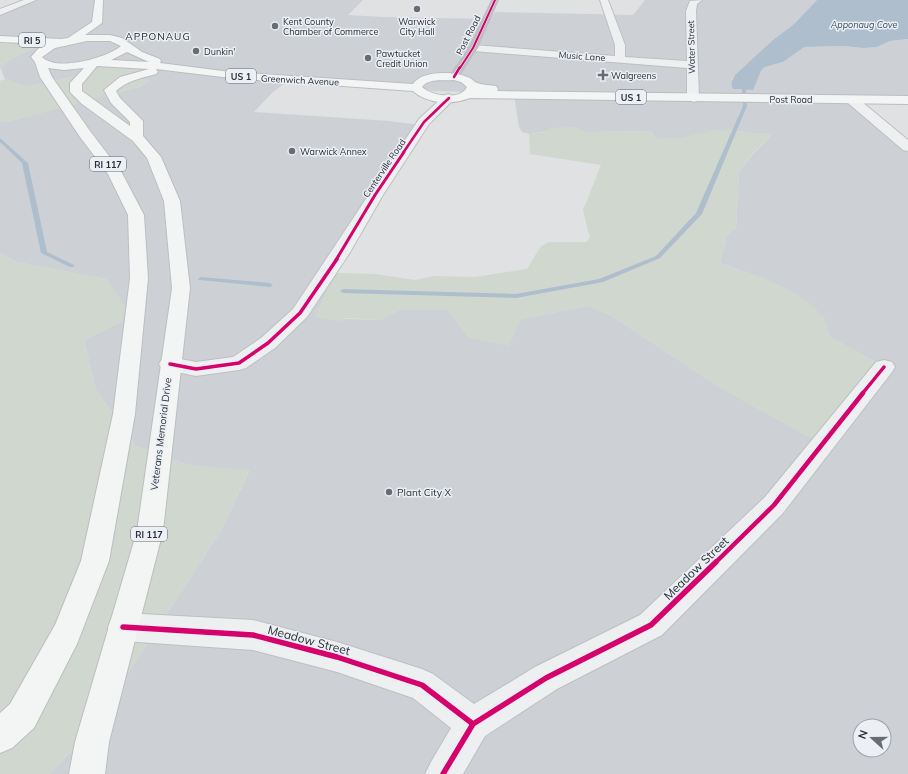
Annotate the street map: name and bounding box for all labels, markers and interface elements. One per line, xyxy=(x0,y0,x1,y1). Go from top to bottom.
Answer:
marker: Warwick City Hall xyxy=(412,4,422,14)
street label: Post Road xyxy=(453,13,483,57)
place label: Kent County Chamber of Commerce xyxy=(283,16,378,37)
place label: Warwick City Hall xyxy=(398,16,436,38)
water label: Apponaug Cove xyxy=(830,19,897,30)
street label: Water Street xyxy=(685,20,697,74)
marker: Kent County Chamber of Commerce xyxy=(270,21,280,31)
district label: APPONAUG xyxy=(125,30,191,43)
road number: RI 5 xyxy=(19,33,45,47)
marker: Dunkin' xyxy=(191,46,201,56)
place label: Dunkin' xyxy=(204,46,235,57)
place label: Pawtucket Credit Union xyxy=(376,48,428,69)
street label: Music Lane xyxy=(558,49,606,63)
marker: Pawtucket Credit Union xyxy=(363,53,373,63)
road number: US 1 xyxy=(226,69,256,83)
marker: Walgreens xyxy=(598,70,608,80)
place label: Walgreens xyxy=(611,70,656,81)
street label: Greenwich Avenue xyxy=(261,72,339,88)
road number: US 1 xyxy=(616,90,646,104)
street label: Post Road xyxy=(770,94,812,105)
street label: Centerville Road xyxy=(360,137,408,199)
marker: Warwick Annex xyxy=(287,146,297,156)
place label: Warwick Annex xyxy=(300,146,367,157)
road number: RI 117 xyxy=(90,157,126,171)
street label: Veterans Memorial Drive xyxy=(148,377,174,491)
place label: Plant City X xyxy=(397,486,452,499)
marker: Plant City X xyxy=(384,487,394,497)
road number: RI 117 xyxy=(131,527,167,541)
street label: Meadow Street xyxy=(660,533,732,603)
street label: Meadow Street xyxy=(266,622,352,658)
north arrow xyxy=(852,718,892,758)
text: N xyxy=(855,728,871,741)

